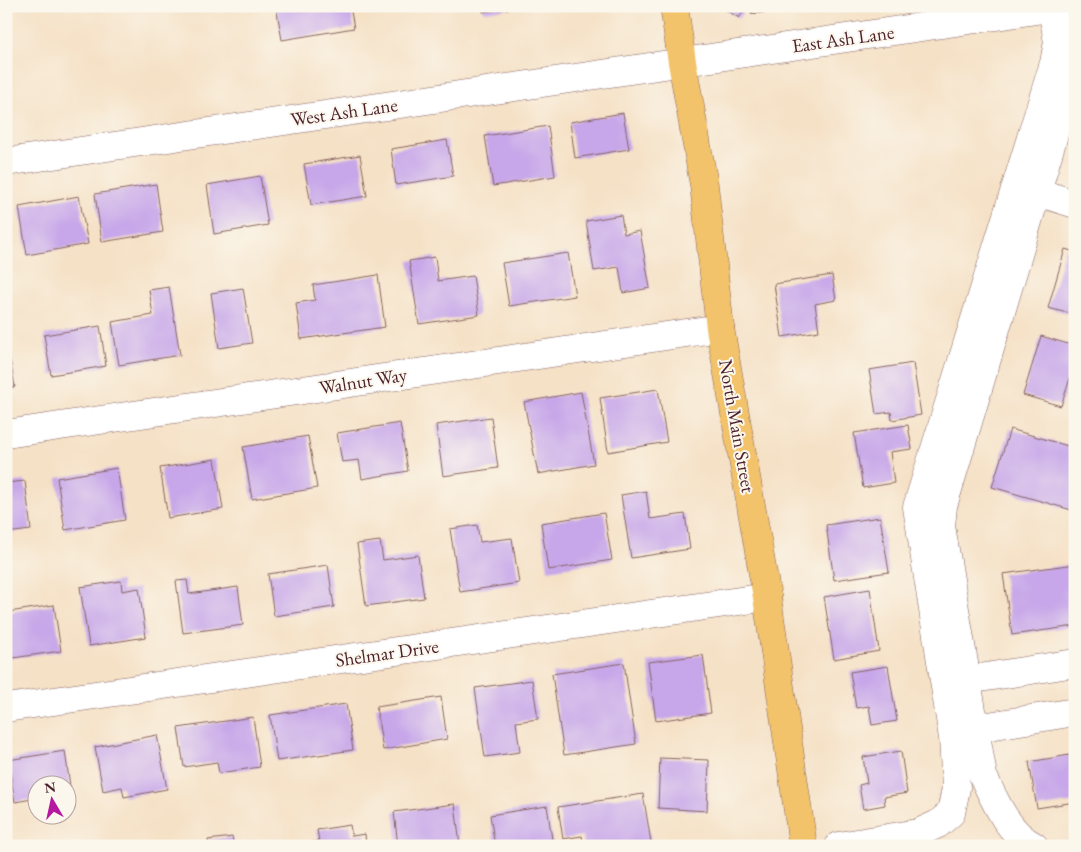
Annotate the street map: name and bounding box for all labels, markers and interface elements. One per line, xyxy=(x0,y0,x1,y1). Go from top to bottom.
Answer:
street label: East Ash Lane xyxy=(790,19,896,59)
street label: West Ash Lane xyxy=(289,92,399,132)
street label: North Main Street xyxy=(713,357,761,495)
street label: Walnut Way xyxy=(317,362,409,400)
street label: Shelmar Drive xyxy=(334,633,440,673)
north arrow xyxy=(28,774,78,824)
text: N xyxy=(43,777,58,797)

